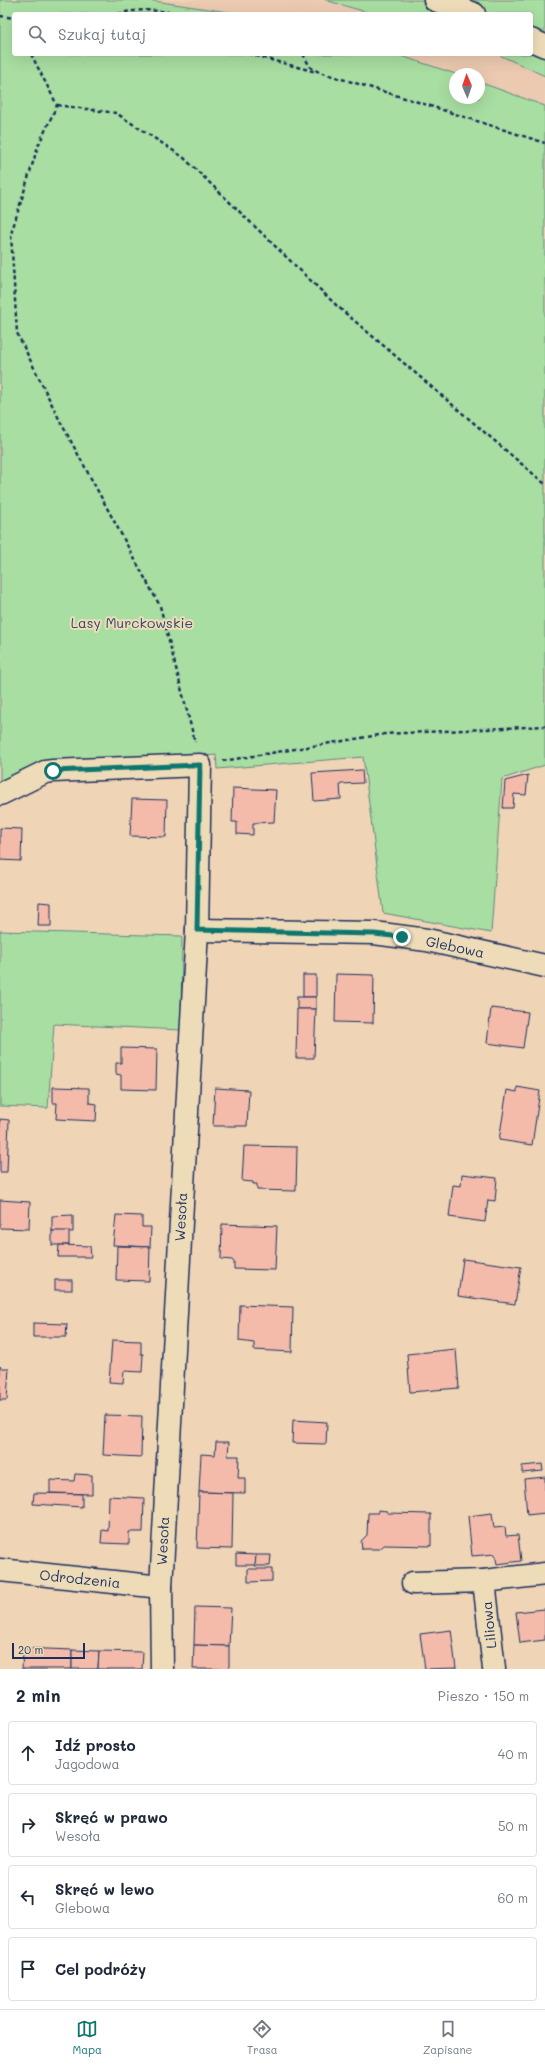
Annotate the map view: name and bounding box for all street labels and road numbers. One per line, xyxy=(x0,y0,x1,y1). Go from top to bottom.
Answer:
street label: Glebowa xyxy=(424,931,486,962)
street label: Wesoła xyxy=(170,1192,191,1242)
street label: Wesoła xyxy=(152,1516,173,1566)
street label: Odrodzenia xyxy=(39,1565,122,1592)
street label: Liliowa xyxy=(477,1601,500,1650)

